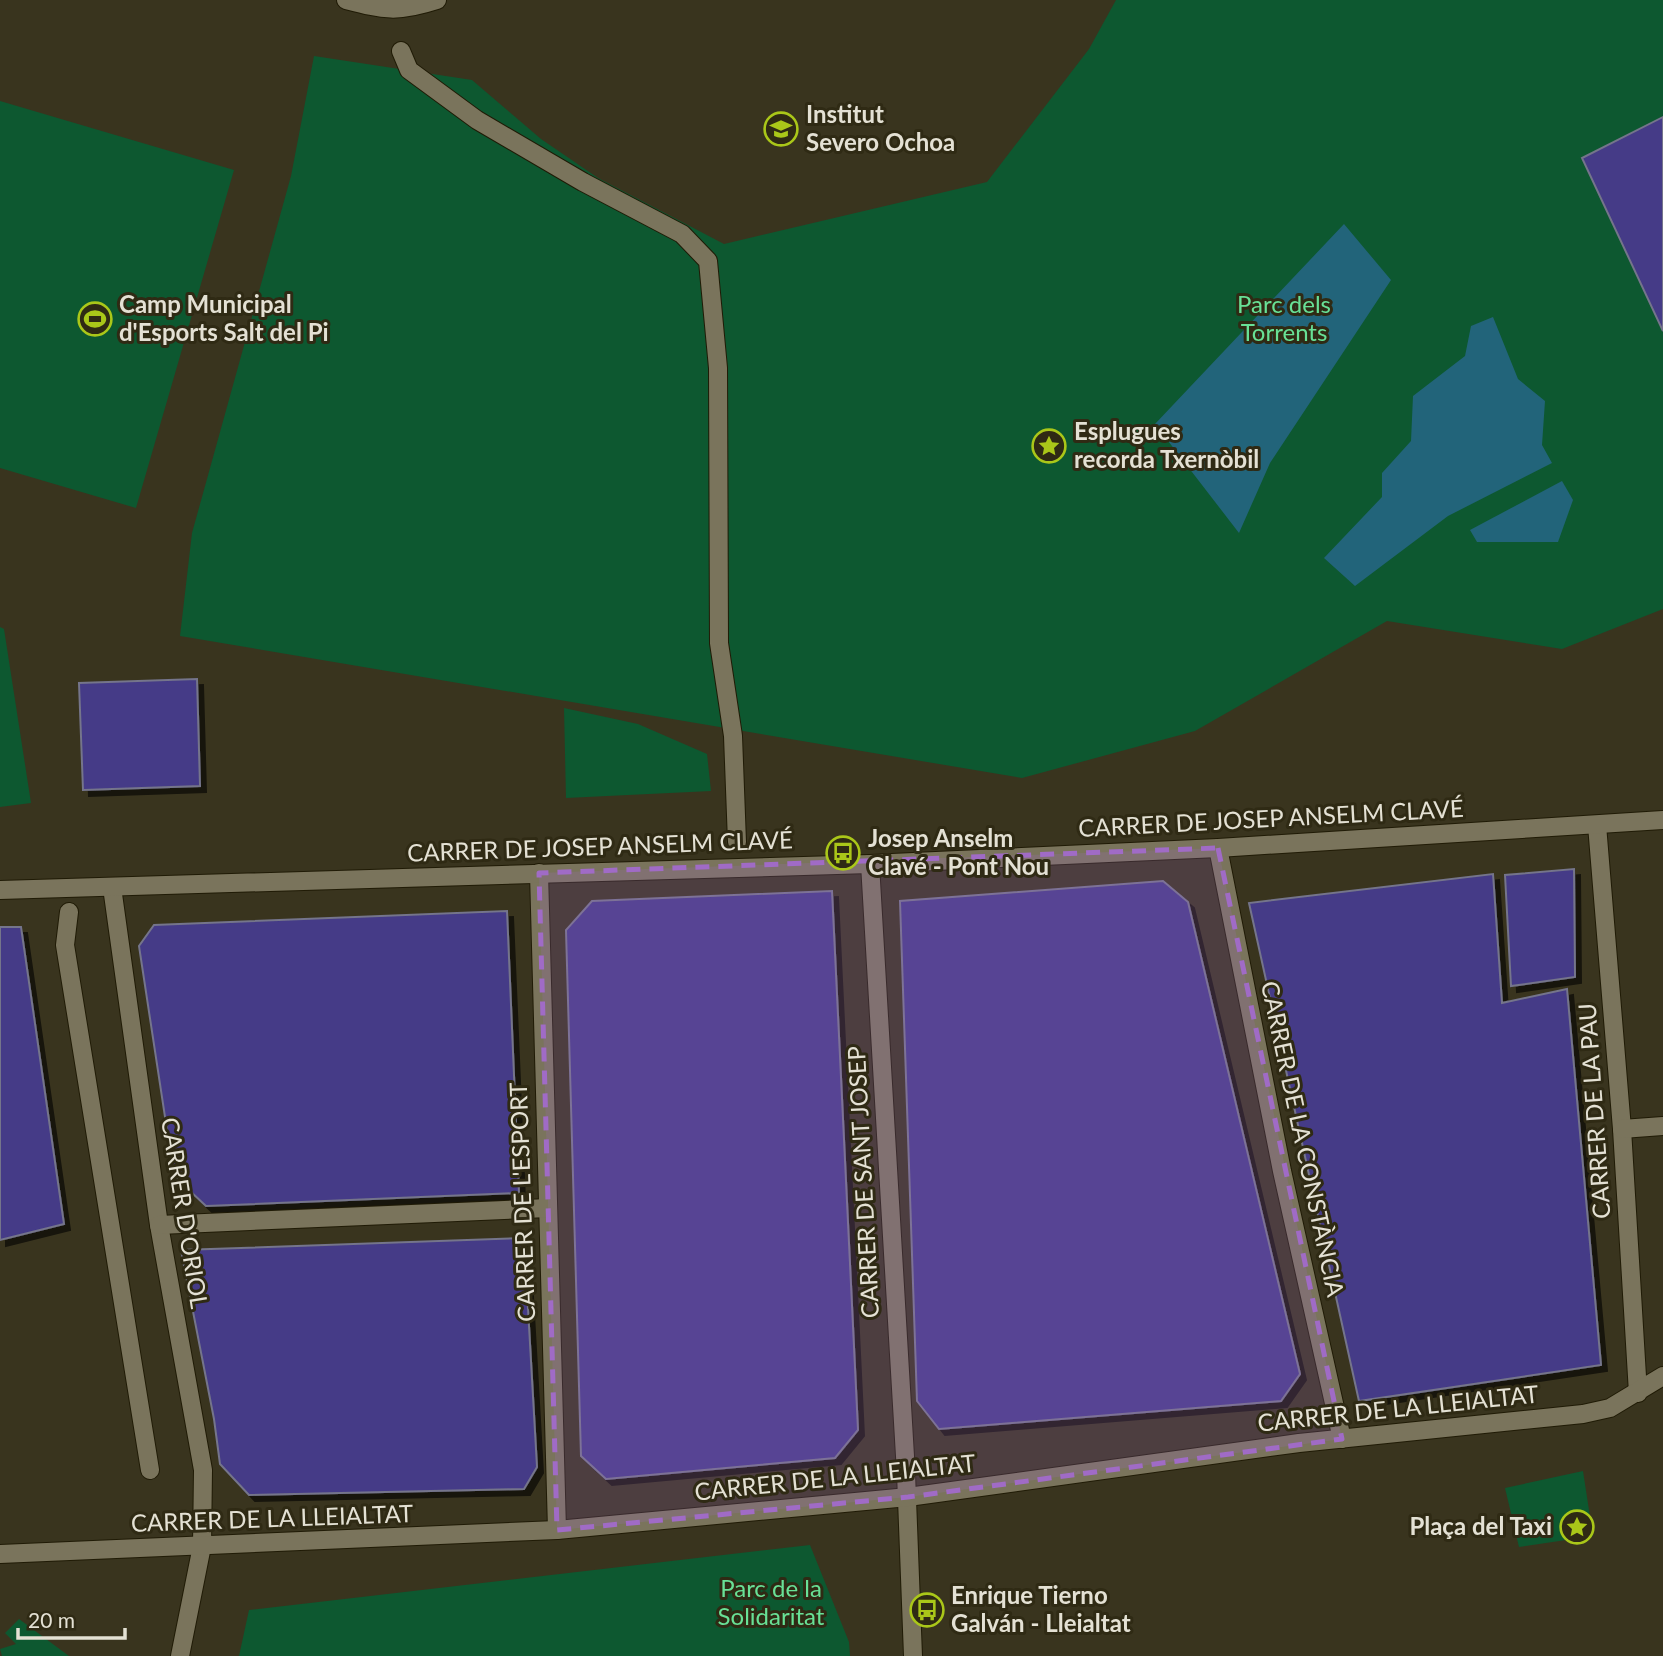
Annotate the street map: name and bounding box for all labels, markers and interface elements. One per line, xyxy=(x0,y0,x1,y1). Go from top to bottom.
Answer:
place label: Institut Severo Ochoa xyxy=(806,99,955,156)
school or university icon: Institut Severo Ochoa xyxy=(762,110,800,148)
place label: Camp Municipal d'Esports Salt del Pi xyxy=(119,289,329,346)
park label: Parc dels Torrents xyxy=(1237,289,1331,346)
sports icon: Camp Municipal d'Esports Salt del Pi xyxy=(76,300,114,338)
place label: Esplugues recorda Txernòbil xyxy=(1074,416,1259,473)
place icon: Esplugues recorda Txernòbil xyxy=(1030,427,1068,465)
street label: CARRER DE JOSEP ANSELM CLAVÉ xyxy=(1077,793,1464,842)
place label: Josep Anselm Clavé - Pont Nou xyxy=(868,823,1049,880)
street label: CARRER DE JOSEP ANSELM CLAVÉ xyxy=(407,824,793,867)
bus stop icon: Josep Anselm Clavé - Pont Nou xyxy=(824,834,862,872)
street label: CARRER DE LA CONSTÀNCIA xyxy=(1256,978,1351,1300)
street label: CARRER DE LA PAU xyxy=(1571,1002,1616,1220)
street label: CARRER DE SANT JOSEP xyxy=(841,1045,884,1319)
street label: CARRER DE L'ESPORT xyxy=(503,1082,540,1322)
street label: CARRER D'ORIOL xyxy=(156,1115,215,1310)
street label: CARRER DE LA LLEIALTAT xyxy=(1256,1378,1540,1437)
street label: CARRER DE LA LLEIALTAT xyxy=(693,1447,977,1506)
street label: CARRER DE LA LLEIALTAT xyxy=(130,1498,414,1537)
place icon: Plaça del Taxi xyxy=(1558,1508,1596,1546)
place label: Plaça del Taxi xyxy=(1409,1511,1552,1540)
park label: Parc de la Solidaritat xyxy=(718,1573,825,1630)
place label: Enrique Tierno Galván - Lleialtat xyxy=(951,1580,1131,1637)
bus stop icon: Enrique Tierno Galván - Lleialtat xyxy=(908,1591,946,1629)
scale bar xyxy=(18,1596,124,1640)
text: 20 m xyxy=(28,1607,75,1632)

